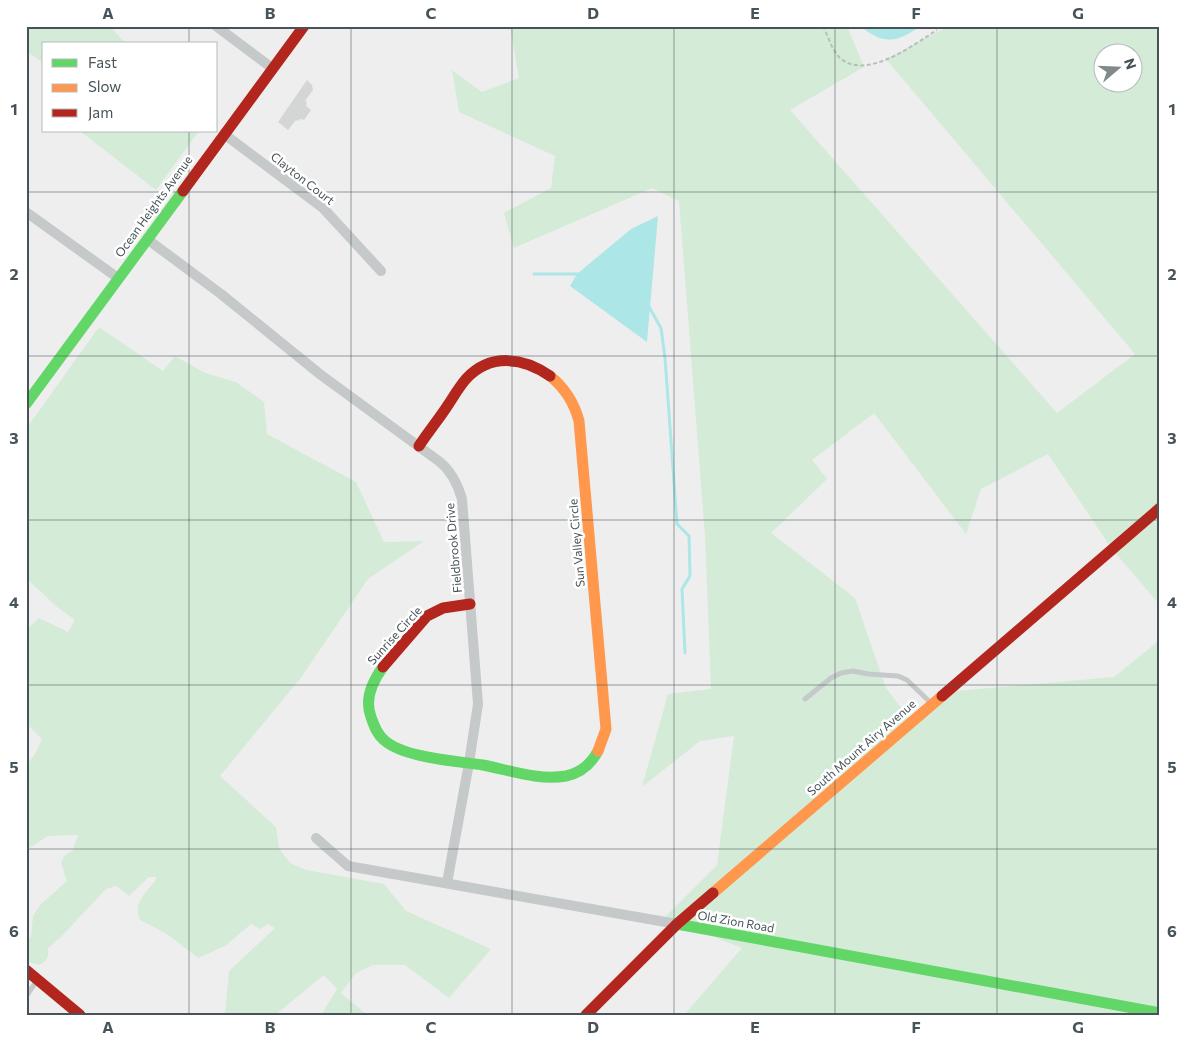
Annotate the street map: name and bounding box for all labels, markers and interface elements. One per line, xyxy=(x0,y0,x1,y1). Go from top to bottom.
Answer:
text: A xyxy=(102,3,114,22)
text: B xyxy=(265,3,276,22)
text: C xyxy=(426,3,437,22)
text: D xyxy=(587,3,599,22)
text: E xyxy=(750,3,760,22)
text: F xyxy=(911,3,921,22)
text: G xyxy=(1072,3,1084,22)
legend xyxy=(42,42,218,132)
north arrow xyxy=(1094,42,1144,92)
text: Fast xyxy=(88,53,117,71)
text: N xyxy=(1121,56,1141,71)
text: Slow xyxy=(88,77,121,95)
text: 1 xyxy=(10,99,18,118)
text: 1 xyxy=(1168,99,1176,118)
text: Jam xyxy=(88,103,113,121)
street label: Clayton Court xyxy=(269,149,338,207)
street label: Ocean Heights Avenue xyxy=(111,153,195,259)
text: 2 xyxy=(9,264,19,283)
text: 2 xyxy=(1167,264,1177,283)
text: 3 xyxy=(9,428,19,447)
text: 3 xyxy=(1167,428,1177,447)
street label: Sun Valley Circle xyxy=(565,498,587,588)
street label: Fieldbrook Drive xyxy=(442,503,464,593)
text: 4 xyxy=(9,592,19,611)
text: 4 xyxy=(1167,592,1177,611)
street label: Sunrise Circle xyxy=(364,603,424,667)
street label: South Mount Airy Avenue xyxy=(804,696,918,798)
text: 5 xyxy=(9,757,19,776)
text: 5 xyxy=(1167,757,1177,776)
street label: Old Zion Road xyxy=(697,907,775,935)
text: 6 xyxy=(9,921,19,940)
text: 6 xyxy=(1167,921,1177,940)
text: A xyxy=(102,1017,114,1036)
text: B xyxy=(265,1017,276,1036)
text: C xyxy=(426,1017,437,1036)
text: D xyxy=(587,1017,599,1036)
text: E xyxy=(750,1017,760,1036)
text: F xyxy=(911,1017,921,1036)
text: G xyxy=(1072,1017,1084,1036)

